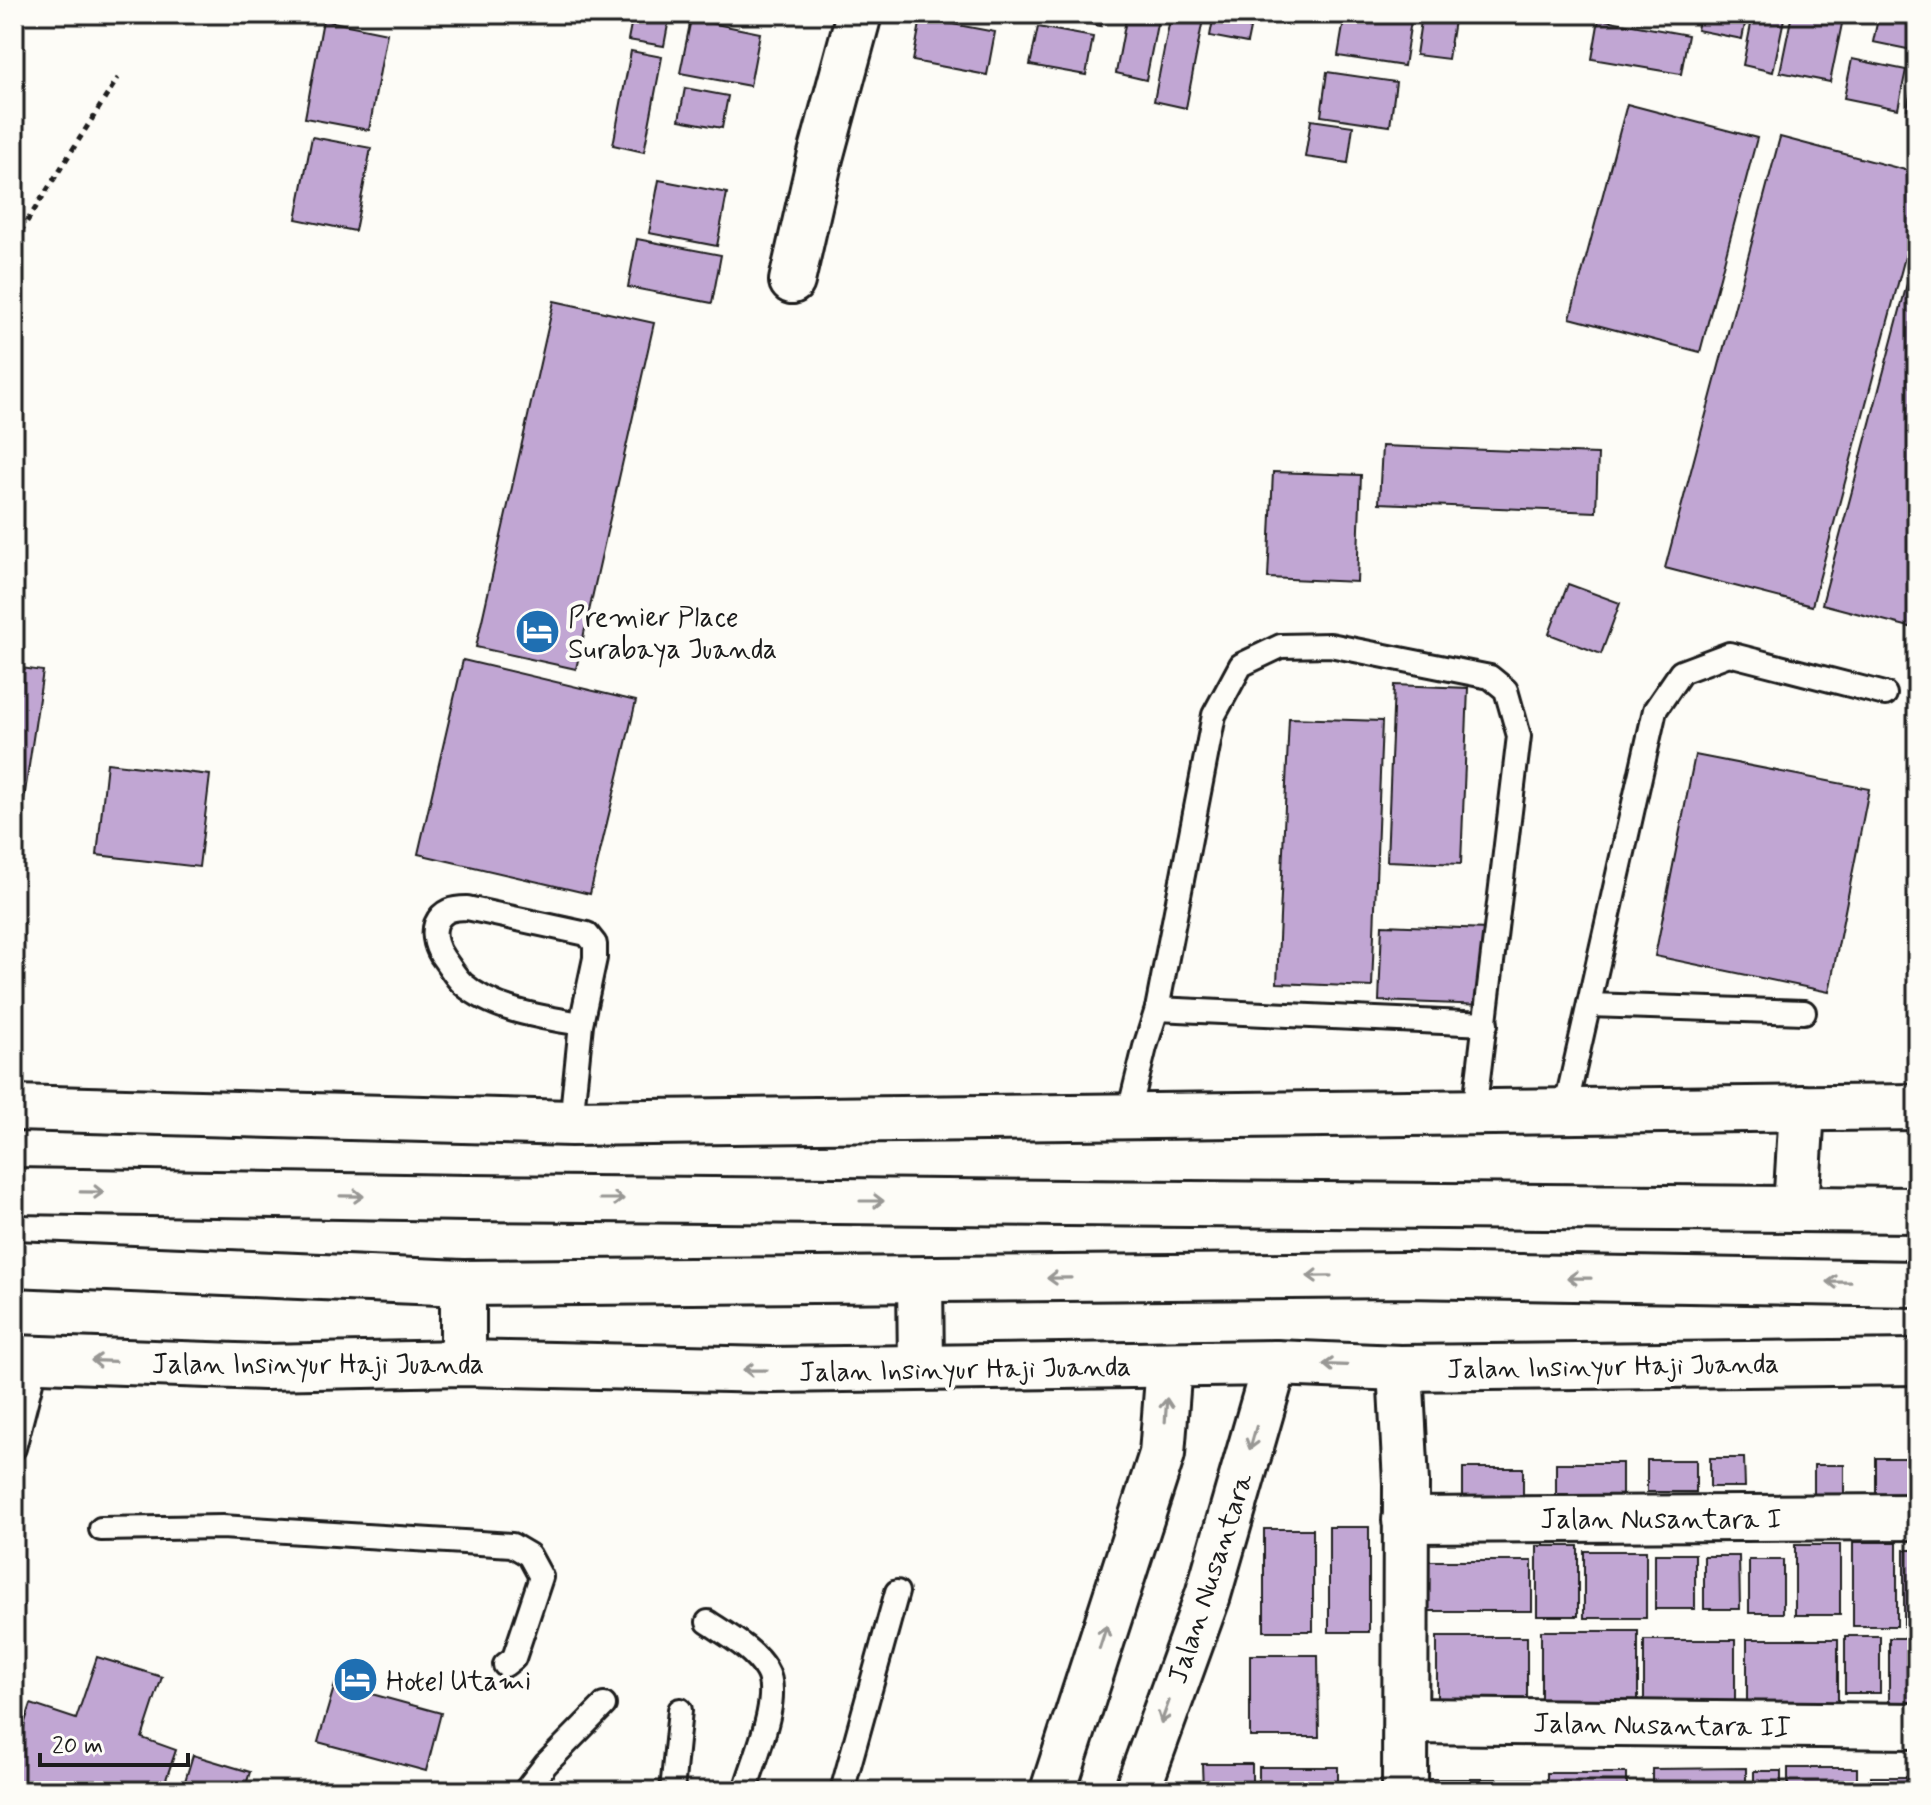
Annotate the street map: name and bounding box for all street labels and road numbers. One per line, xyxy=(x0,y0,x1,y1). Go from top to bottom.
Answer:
street label: Jalan Insinyur Haji Juanda xyxy=(1447,1346,1780,1389)
street label: Jalan Insinyur Haji Juanda xyxy=(152,1347,484,1384)
street label: Jalan Insinyur Haji Juanda xyxy=(799,1349,1132,1392)
street label: Jalan Nusantara xyxy=(1160,1469,1263,1689)
street label: Jalan Nusantara I xyxy=(1540,1502,1782,1539)
street label: Jalan Nusantara II xyxy=(1533,1706,1791,1747)

